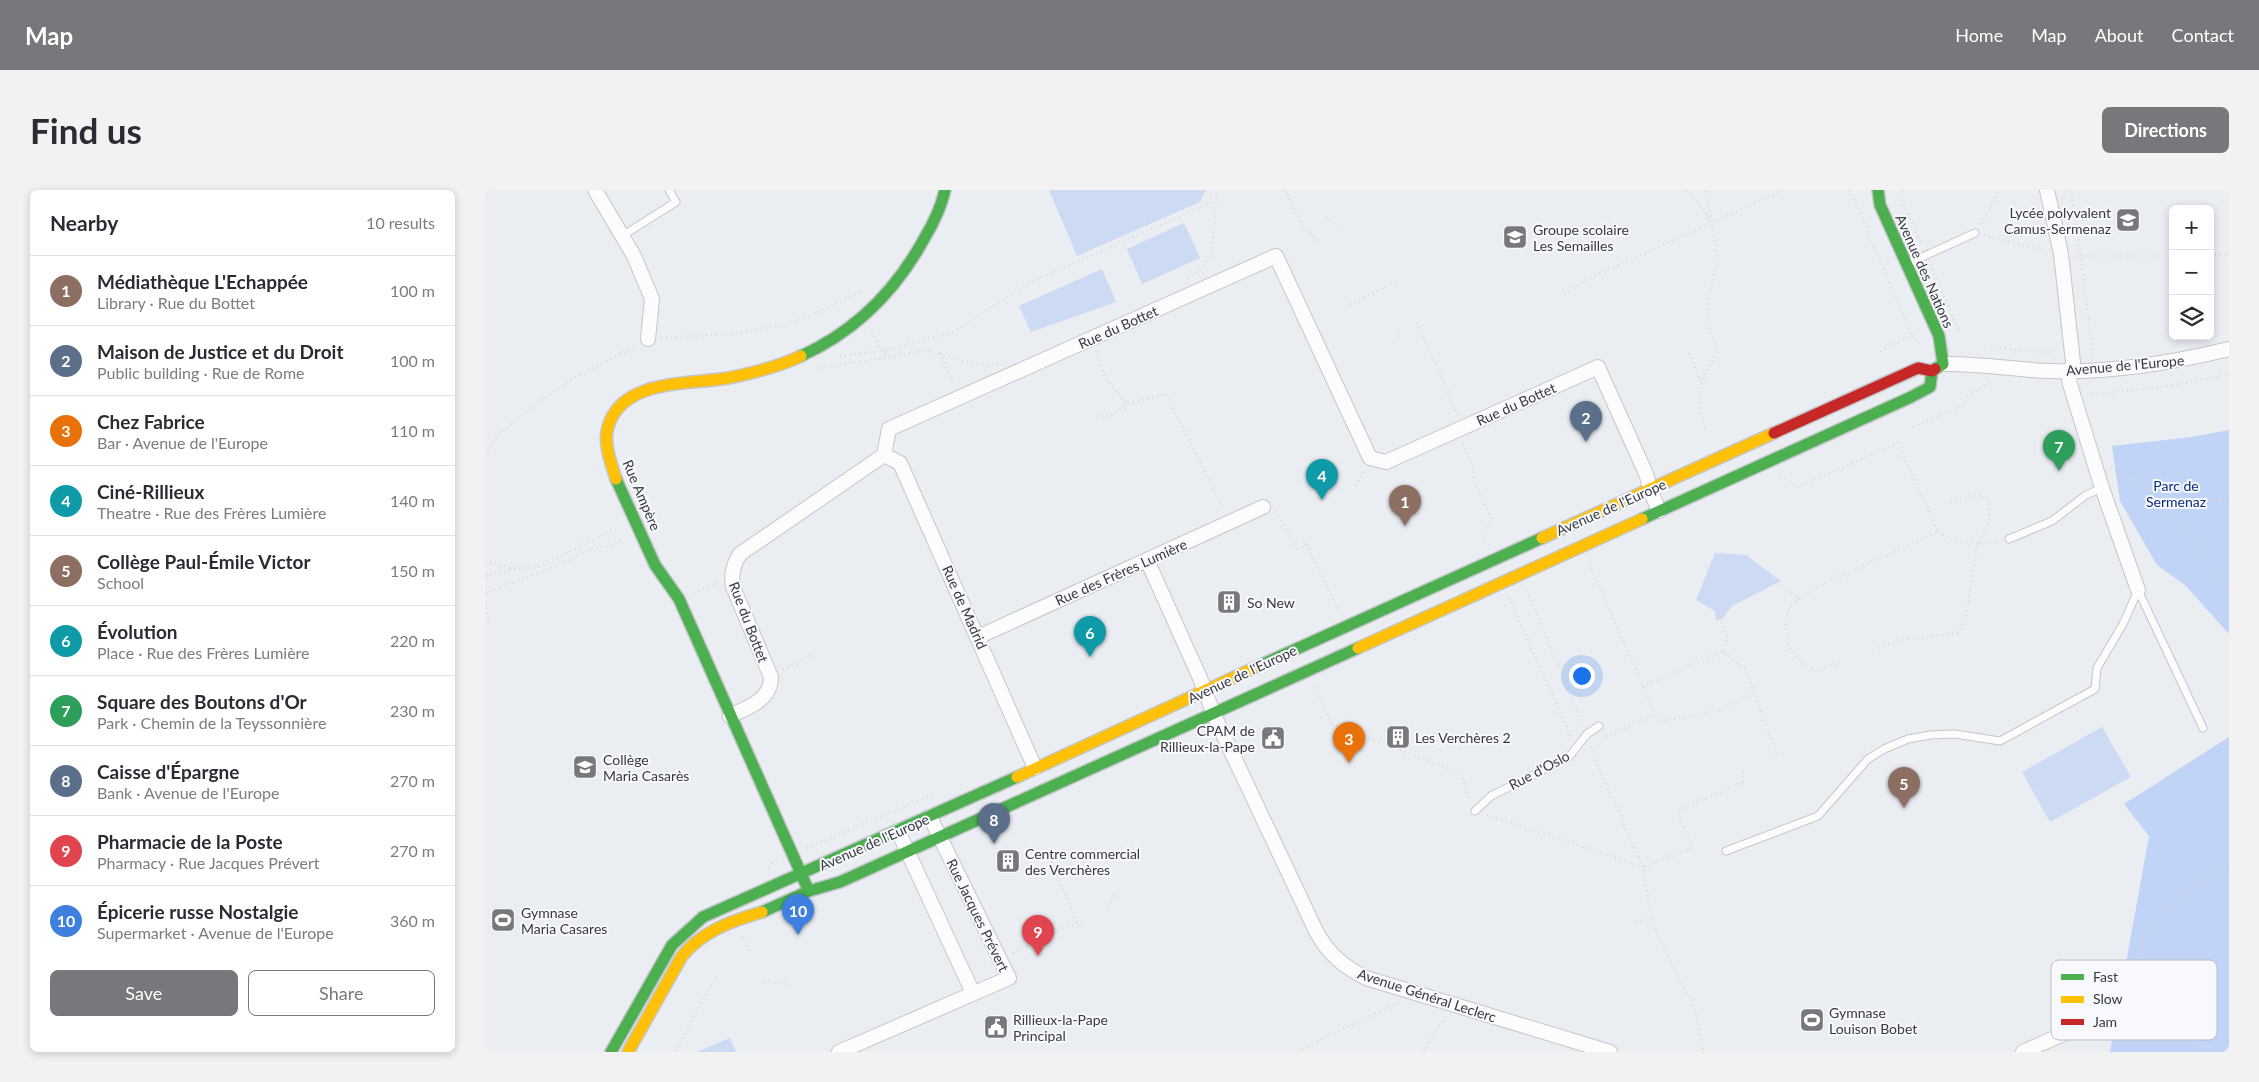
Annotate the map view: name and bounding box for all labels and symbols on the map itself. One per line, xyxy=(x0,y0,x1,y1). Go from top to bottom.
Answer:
place label: Lycée polyvalent Camus-Sermenaz xyxy=(2004,204,2111,237)
school or university icon: Lycée polyvalent Camus-Sermenaz xyxy=(2115,207,2141,233)
street label: Avenue des Nations xyxy=(1892,212,1958,330)
place label: Groupe scolaire Les Semailles xyxy=(1533,221,1629,254)
school or university icon: Groupe scolaire Les Semailles xyxy=(1502,224,1528,250)
street label: Rue du Bottet xyxy=(1076,302,1160,352)
street label: Avenue de l'Europe xyxy=(2065,351,2185,379)
street label: Rue du Bottet xyxy=(1474,379,1558,429)
pin: 2 xyxy=(1570,401,1602,442)
pin: 7 xyxy=(2043,430,2075,471)
street label: Rue Ampère xyxy=(619,457,665,533)
pin: 4 xyxy=(1306,459,1338,500)
street label: Avenue de l'Europe xyxy=(1553,475,1669,539)
park label: Parc de Sermenaz xyxy=(2146,477,2206,510)
pin: 1 xyxy=(1389,485,1421,526)
street label: Rue des Frères Lumière xyxy=(1052,535,1190,609)
street label: Rue de Madrid xyxy=(939,562,991,652)
street label: Rue du Bottet xyxy=(726,579,772,665)
building icon: So New xyxy=(1216,589,1242,615)
place label: So New xyxy=(1247,594,1295,611)
pin: 6 xyxy=(1074,616,1106,657)
street label: Avenue de l'Europe xyxy=(1185,641,1299,707)
your location xyxy=(1569,663,1595,689)
place label: CPAM de Rillieux-la-Pape xyxy=(1160,722,1255,755)
pin: 3 xyxy=(1333,722,1365,763)
building icon: Les Verchères 2 xyxy=(1385,724,1411,750)
public building icon: CPAM de Rillieux-la-Pape xyxy=(1260,725,1286,751)
place label: Les Verchères 2 xyxy=(1415,729,1511,746)
street label: Rue d'Oslo xyxy=(1506,747,1572,793)
place label: Collège Maria Casarès xyxy=(603,751,689,784)
school or university icon: Collège Maria Casarès xyxy=(572,754,598,780)
pin: 5 xyxy=(1888,767,1920,808)
pin: 8 xyxy=(978,803,1010,844)
street label: Avenue de l'Europe xyxy=(816,810,932,874)
place label: Centre commercial des Verchères xyxy=(1025,845,1140,878)
building icon: Centre commercial des Verchères xyxy=(995,848,1021,874)
street label: Rue Jacques Prévert xyxy=(943,856,1013,974)
pin: 10 xyxy=(782,894,814,935)
place label: Gymnase Maria Casares xyxy=(521,904,607,937)
sports icon: Gymnase Maria Casares xyxy=(490,907,516,933)
pin: 9 xyxy=(1022,915,1054,956)
legend xyxy=(2051,960,2217,1040)
street label: Avenue Général Leclerc xyxy=(1356,965,1499,1025)
text: Fast xyxy=(2093,968,2118,985)
text: Slow xyxy=(2093,990,2123,1007)
place label: Gymnase Louison Bobet xyxy=(1829,1004,1917,1037)
sports icon: Gymnase Louison Bobet xyxy=(1799,1007,1825,1033)
place label: Rillieux-la-Pape Principal xyxy=(1013,1011,1108,1044)
text: Jam xyxy=(2093,1013,2117,1030)
public building icon: Rillieux-la-Pape Principal xyxy=(983,1014,1009,1040)

